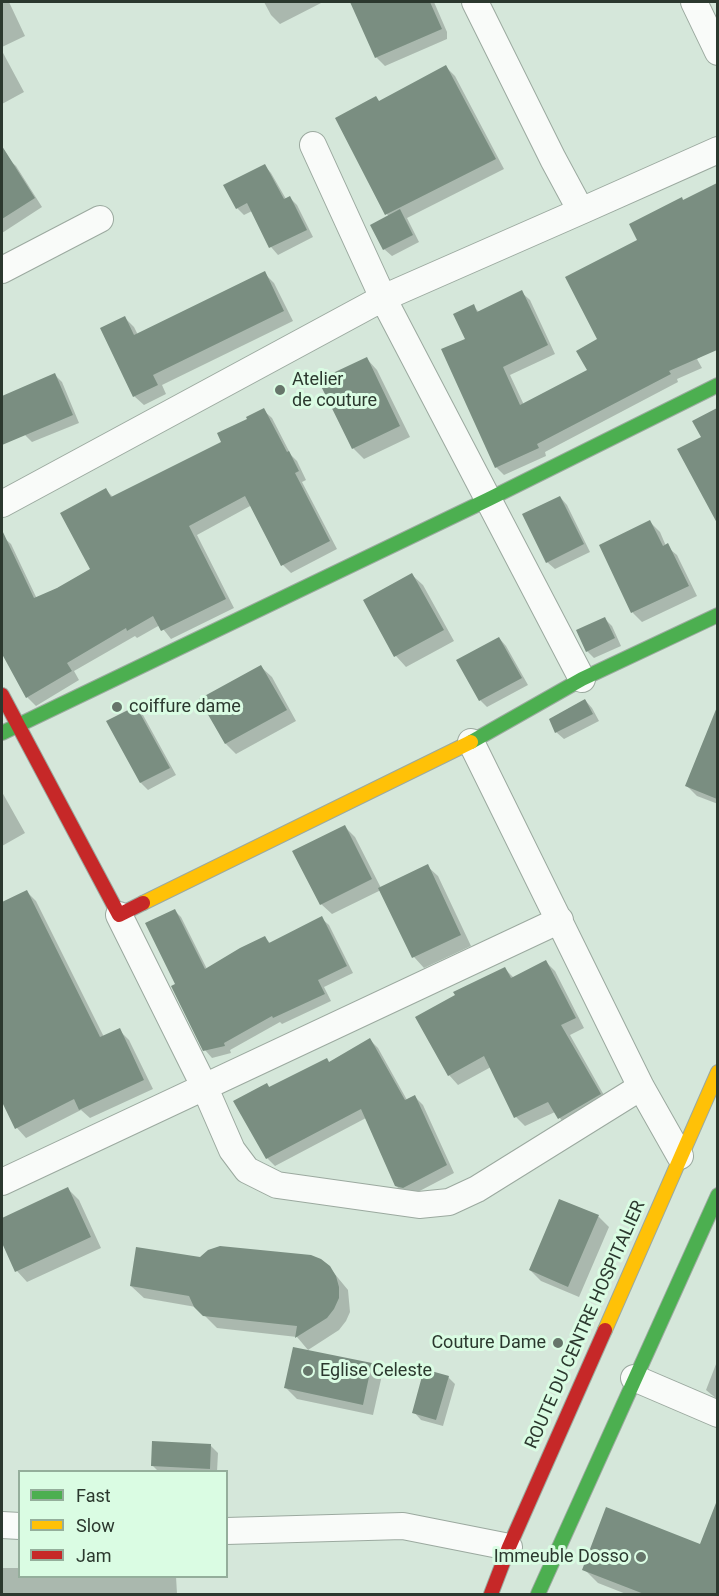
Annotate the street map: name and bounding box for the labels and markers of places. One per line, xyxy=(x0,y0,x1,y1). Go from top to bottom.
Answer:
place label: Atelier de couture xyxy=(292,369,377,412)
marker: Atelier de couture xyxy=(273,383,287,397)
place label: coiffure dame xyxy=(129,696,241,718)
marker: coiffure dame xyxy=(110,700,124,714)
place label: Couture Dame xyxy=(431,1332,546,1354)
marker: Couture Dame xyxy=(551,1336,565,1350)
place label: Eglise Celeste xyxy=(320,1360,432,1382)
marker: Eglise Celeste xyxy=(301,1364,315,1378)
place label: Immeuble Dosso xyxy=(494,1546,629,1568)
marker: Immeuble Dosso xyxy=(634,1550,648,1564)

